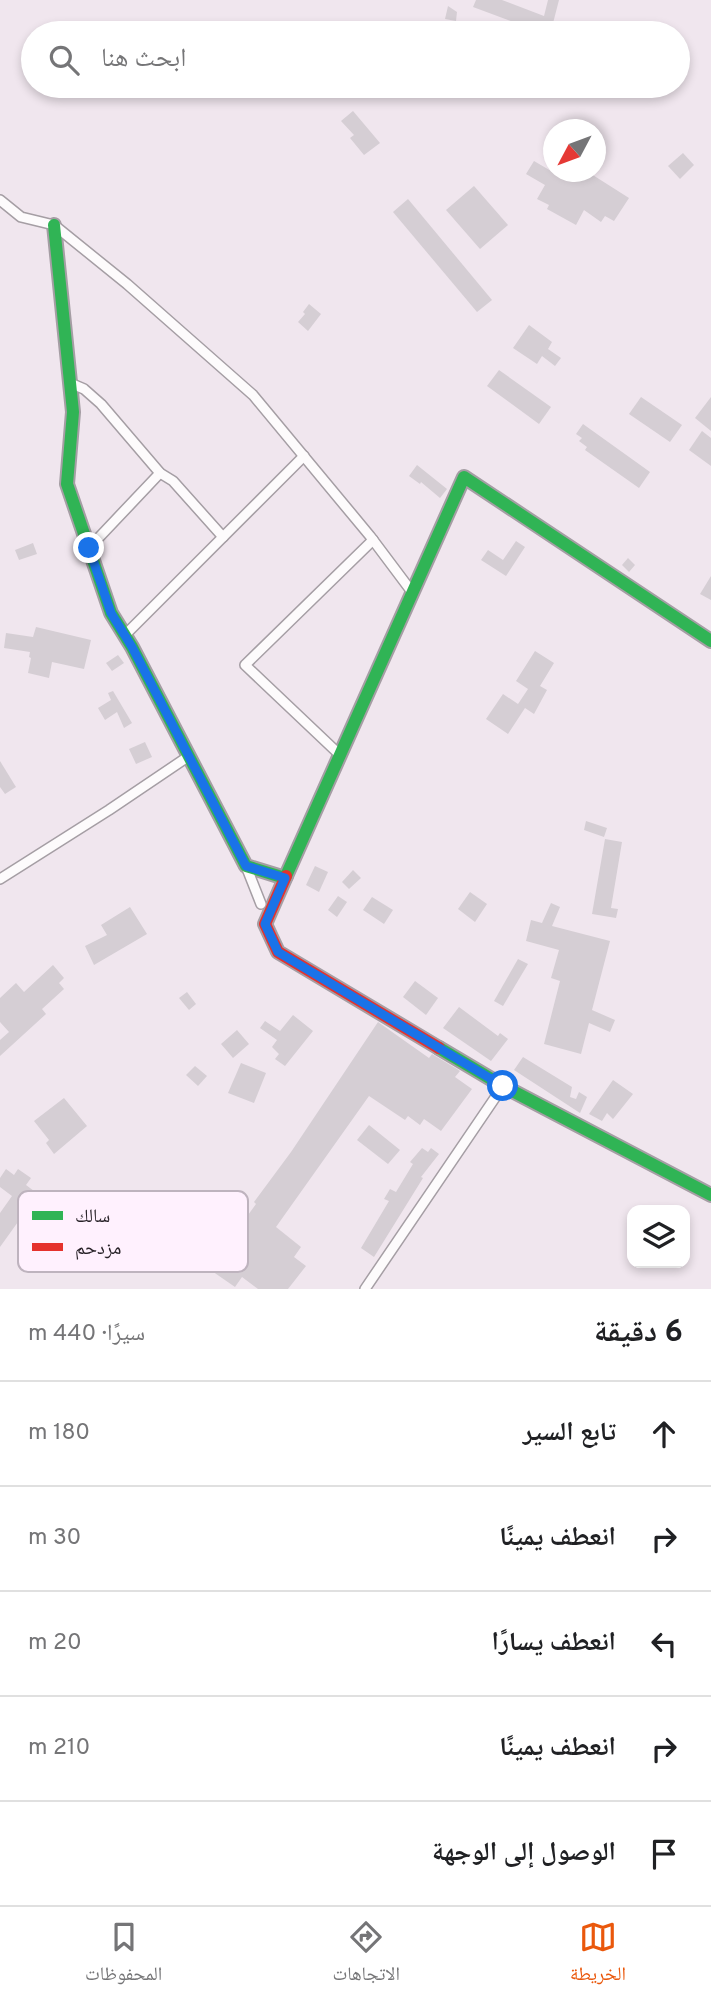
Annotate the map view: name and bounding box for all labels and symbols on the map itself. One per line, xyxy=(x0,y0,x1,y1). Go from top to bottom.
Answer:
north arrow xyxy=(543,119,606,182)
route end xyxy=(73,532,104,563)
route start xyxy=(487,1070,518,1101)
legend xyxy=(18,1191,248,1272)
text: سالك xyxy=(75,1205,110,1229)
text: مزدحم xyxy=(75,1237,121,1261)

